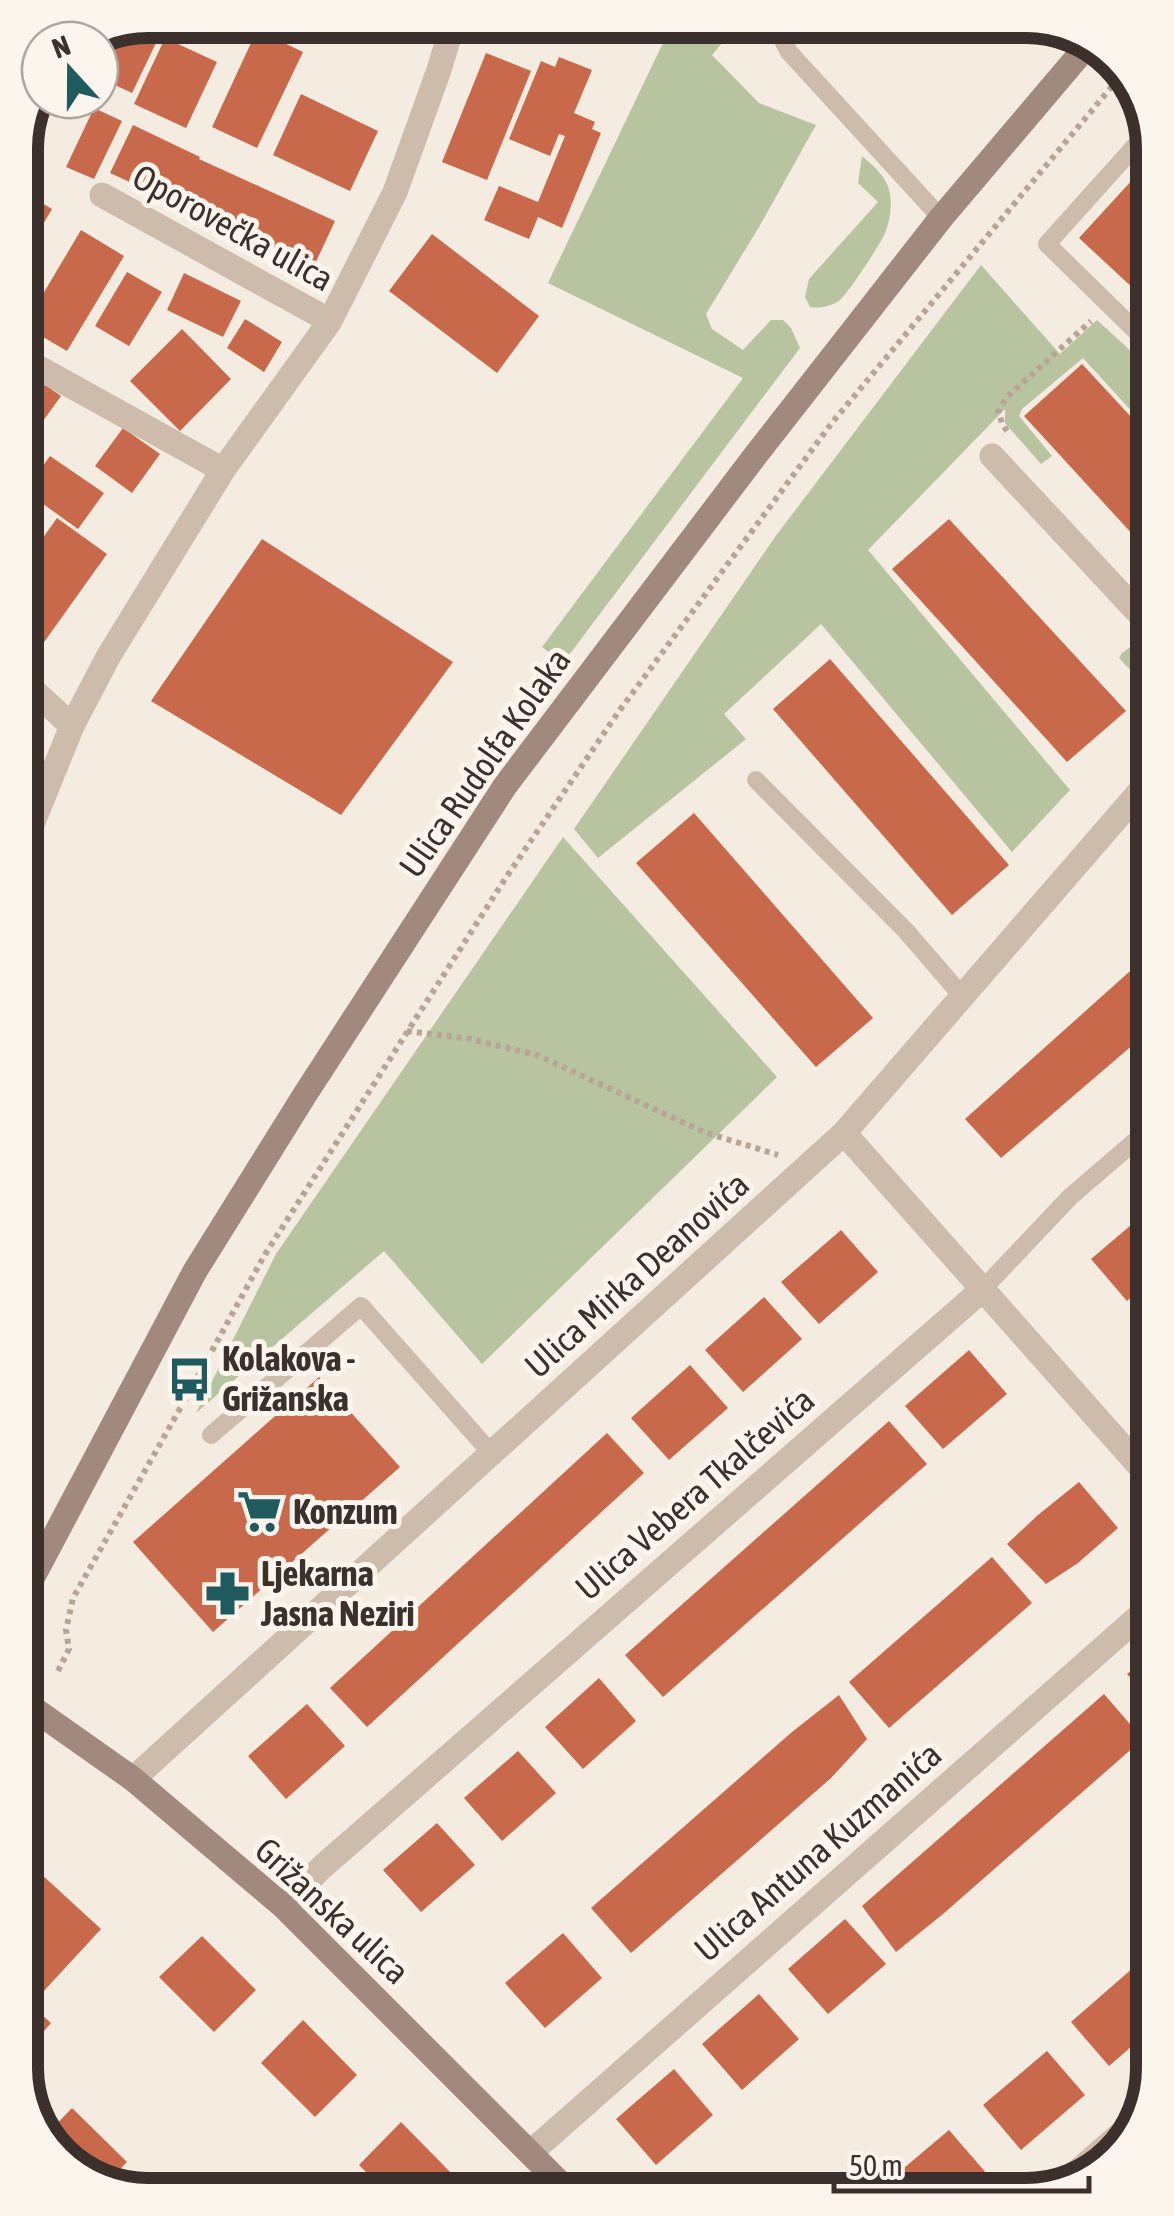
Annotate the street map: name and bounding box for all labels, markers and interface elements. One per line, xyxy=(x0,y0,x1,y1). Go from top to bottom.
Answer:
north arrow xyxy=(20,20,120,120)
text: N xyxy=(48,29,74,65)
street label: Oporovečka ulica xyxy=(126,156,341,299)
street label: Ulica Rudolfa Kolaka xyxy=(390,641,578,884)
street label: Ulica Mirka Deanovića xyxy=(516,1163,756,1385)
place label: Kolakova - Grižanska xyxy=(222,1338,355,1418)
bus stop icon: Kolakova - Grižanska xyxy=(165,1355,213,1403)
street label: Ulica Vebera Tkalčevića xyxy=(567,1379,822,1608)
supermarket icon: Konzum xyxy=(236,1488,284,1536)
place label: Konzum xyxy=(293,1491,398,1531)
place label: Ljekarna Jasna Neziri xyxy=(260,1553,414,1633)
pharmacy icon: Ljekarna Jasna Neziri xyxy=(204,1570,252,1618)
street label: Ulica Antuna Kuzmanića xyxy=(686,1733,949,1969)
street label: Grižanska ulica xyxy=(248,1829,418,1991)
scale bar xyxy=(834,2131,1089,2193)
text: 50 m xyxy=(849,2148,903,2182)

